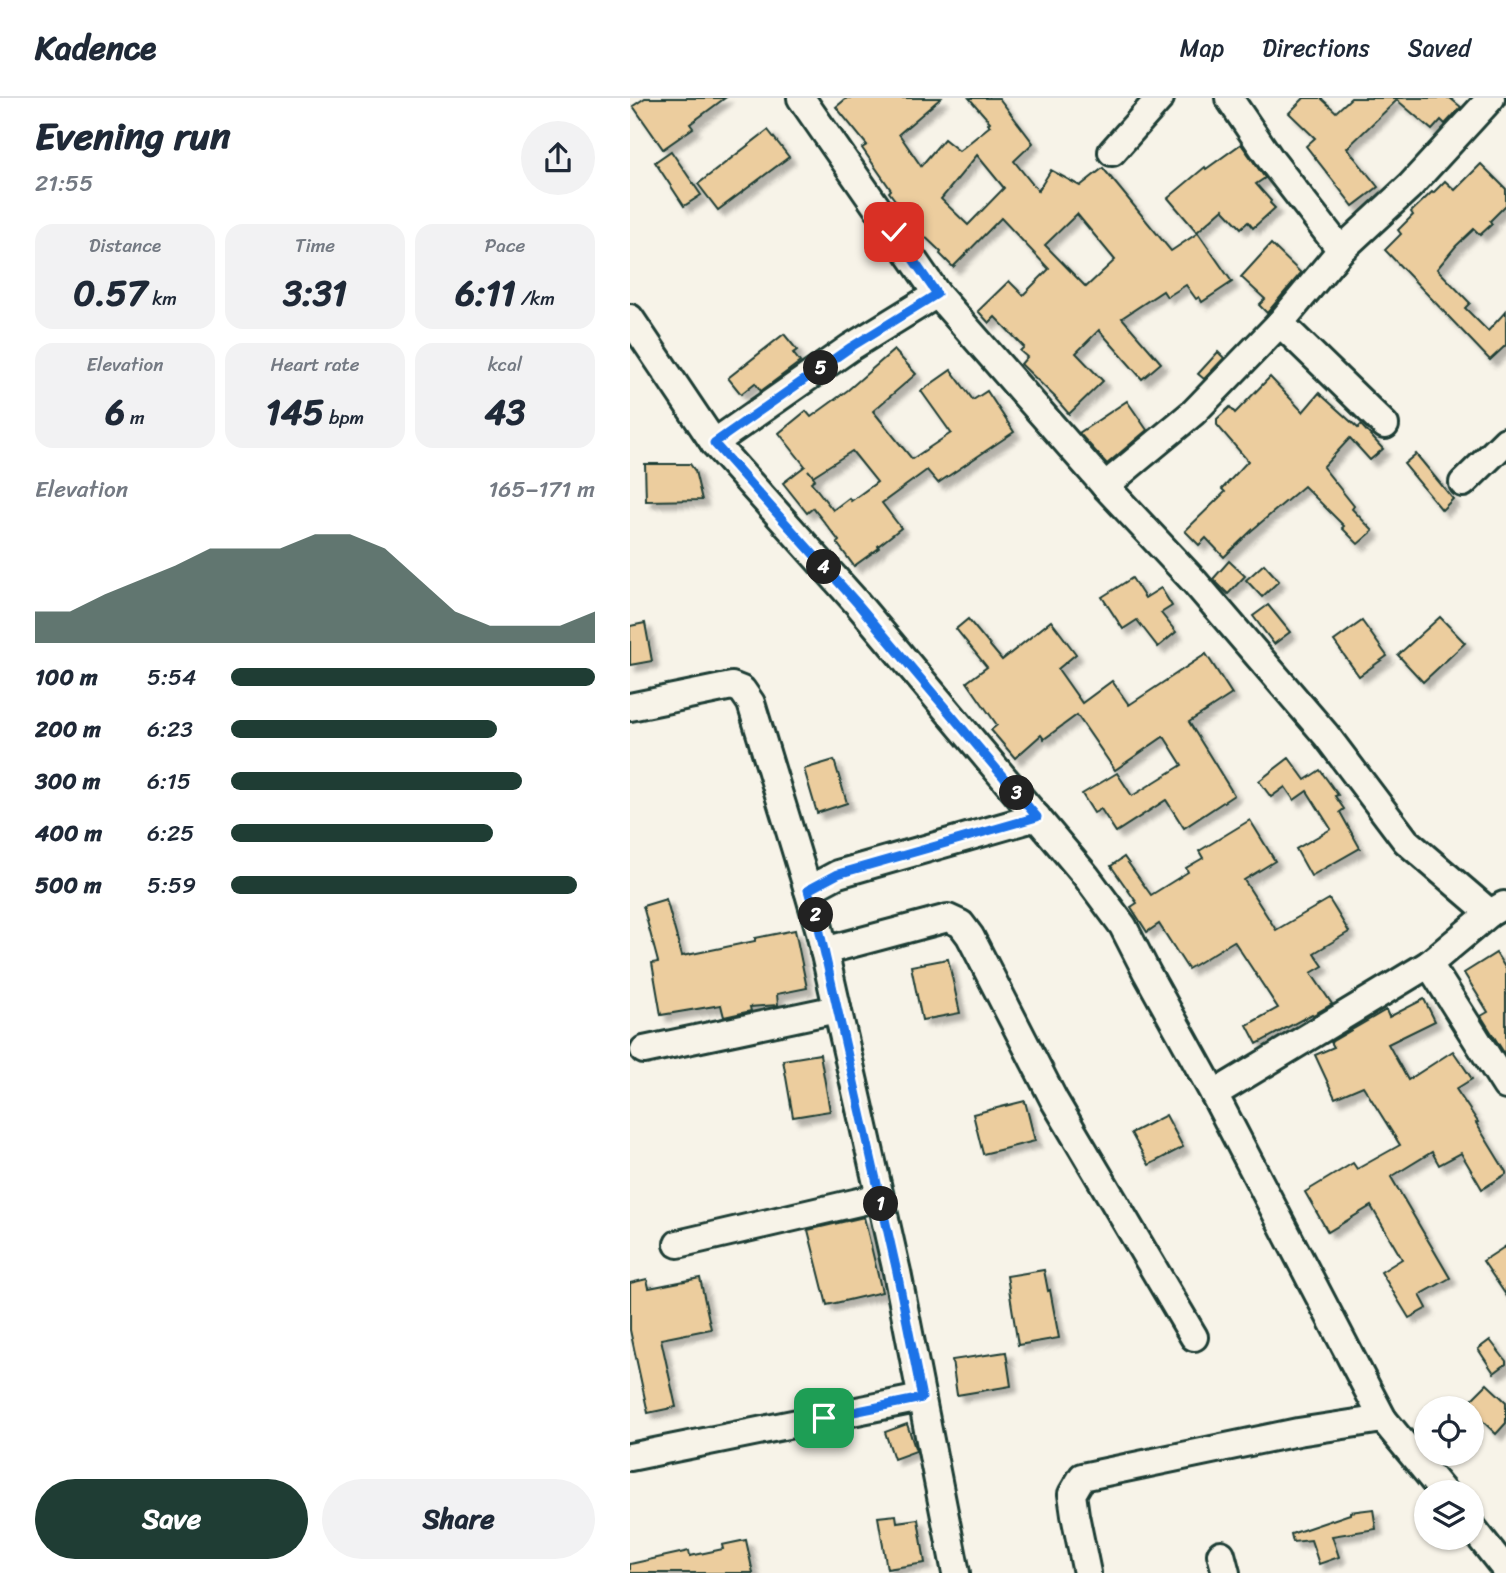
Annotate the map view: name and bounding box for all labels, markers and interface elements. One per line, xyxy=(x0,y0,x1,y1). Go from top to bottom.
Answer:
text: Kadence xyxy=(35,19,156,77)
text: Map xyxy=(1180,27,1224,69)
text: Directions xyxy=(1262,27,1370,69)
text: Saved xyxy=(1408,27,1471,69)
text: Evening run xyxy=(35,103,231,170)
button: share xyxy=(521,121,595,195)
text: 21:55 xyxy=(35,163,93,204)
pin xyxy=(864,202,924,262)
icon: check xyxy=(875,213,913,251)
text: Distance xyxy=(89,229,161,262)
text: Time xyxy=(295,229,335,262)
text: Pace xyxy=(485,229,525,262)
text: 0.57 xyxy=(73,262,147,324)
text: 3:31 xyxy=(283,262,347,324)
text: 6:11 xyxy=(455,262,516,324)
text: km xyxy=(147,282,177,315)
text: /km xyxy=(516,282,555,315)
text: Elevation xyxy=(87,348,163,381)
text: Heart rate xyxy=(270,348,360,381)
text: kcal xyxy=(488,348,522,381)
pin: 5 xyxy=(804,350,838,386)
text: 5 xyxy=(815,351,826,384)
text: 6 xyxy=(105,381,125,443)
text: 145 xyxy=(266,381,324,443)
text: 43 xyxy=(484,381,526,443)
text: m xyxy=(125,401,145,434)
text: bpm xyxy=(324,401,364,434)
text: Elevation xyxy=(35,469,128,510)
text: 165–171 m xyxy=(488,469,595,510)
pin: 4 xyxy=(806,550,842,584)
text: 4 xyxy=(818,550,829,583)
text: 100 m xyxy=(35,657,98,698)
text: 5:54 xyxy=(147,657,196,698)
text: 200 m xyxy=(35,709,101,750)
text: 6:23 xyxy=(147,709,193,750)
text: 300 m xyxy=(35,761,100,802)
text: 6:15 xyxy=(147,761,191,802)
pin: 3 xyxy=(1000,776,1034,810)
text: 3 xyxy=(1011,776,1022,809)
text: 400 m xyxy=(35,813,102,854)
text: 6:25 xyxy=(147,813,194,854)
text: 500 m xyxy=(35,865,102,906)
text: 5:59 xyxy=(147,865,196,906)
pin: 2 xyxy=(798,898,834,932)
text: 2 xyxy=(810,898,821,931)
pin: 1 xyxy=(863,1186,898,1222)
text: 1 xyxy=(876,1187,885,1220)
pin xyxy=(794,1388,854,1448)
map controls xyxy=(1414,1396,1484,1550)
button: locate xyxy=(1414,1396,1484,1466)
icon: arrive xyxy=(805,1399,843,1437)
button: Save xyxy=(35,1479,308,1559)
button: Share xyxy=(322,1479,595,1559)
button: layers xyxy=(1414,1480,1484,1550)

